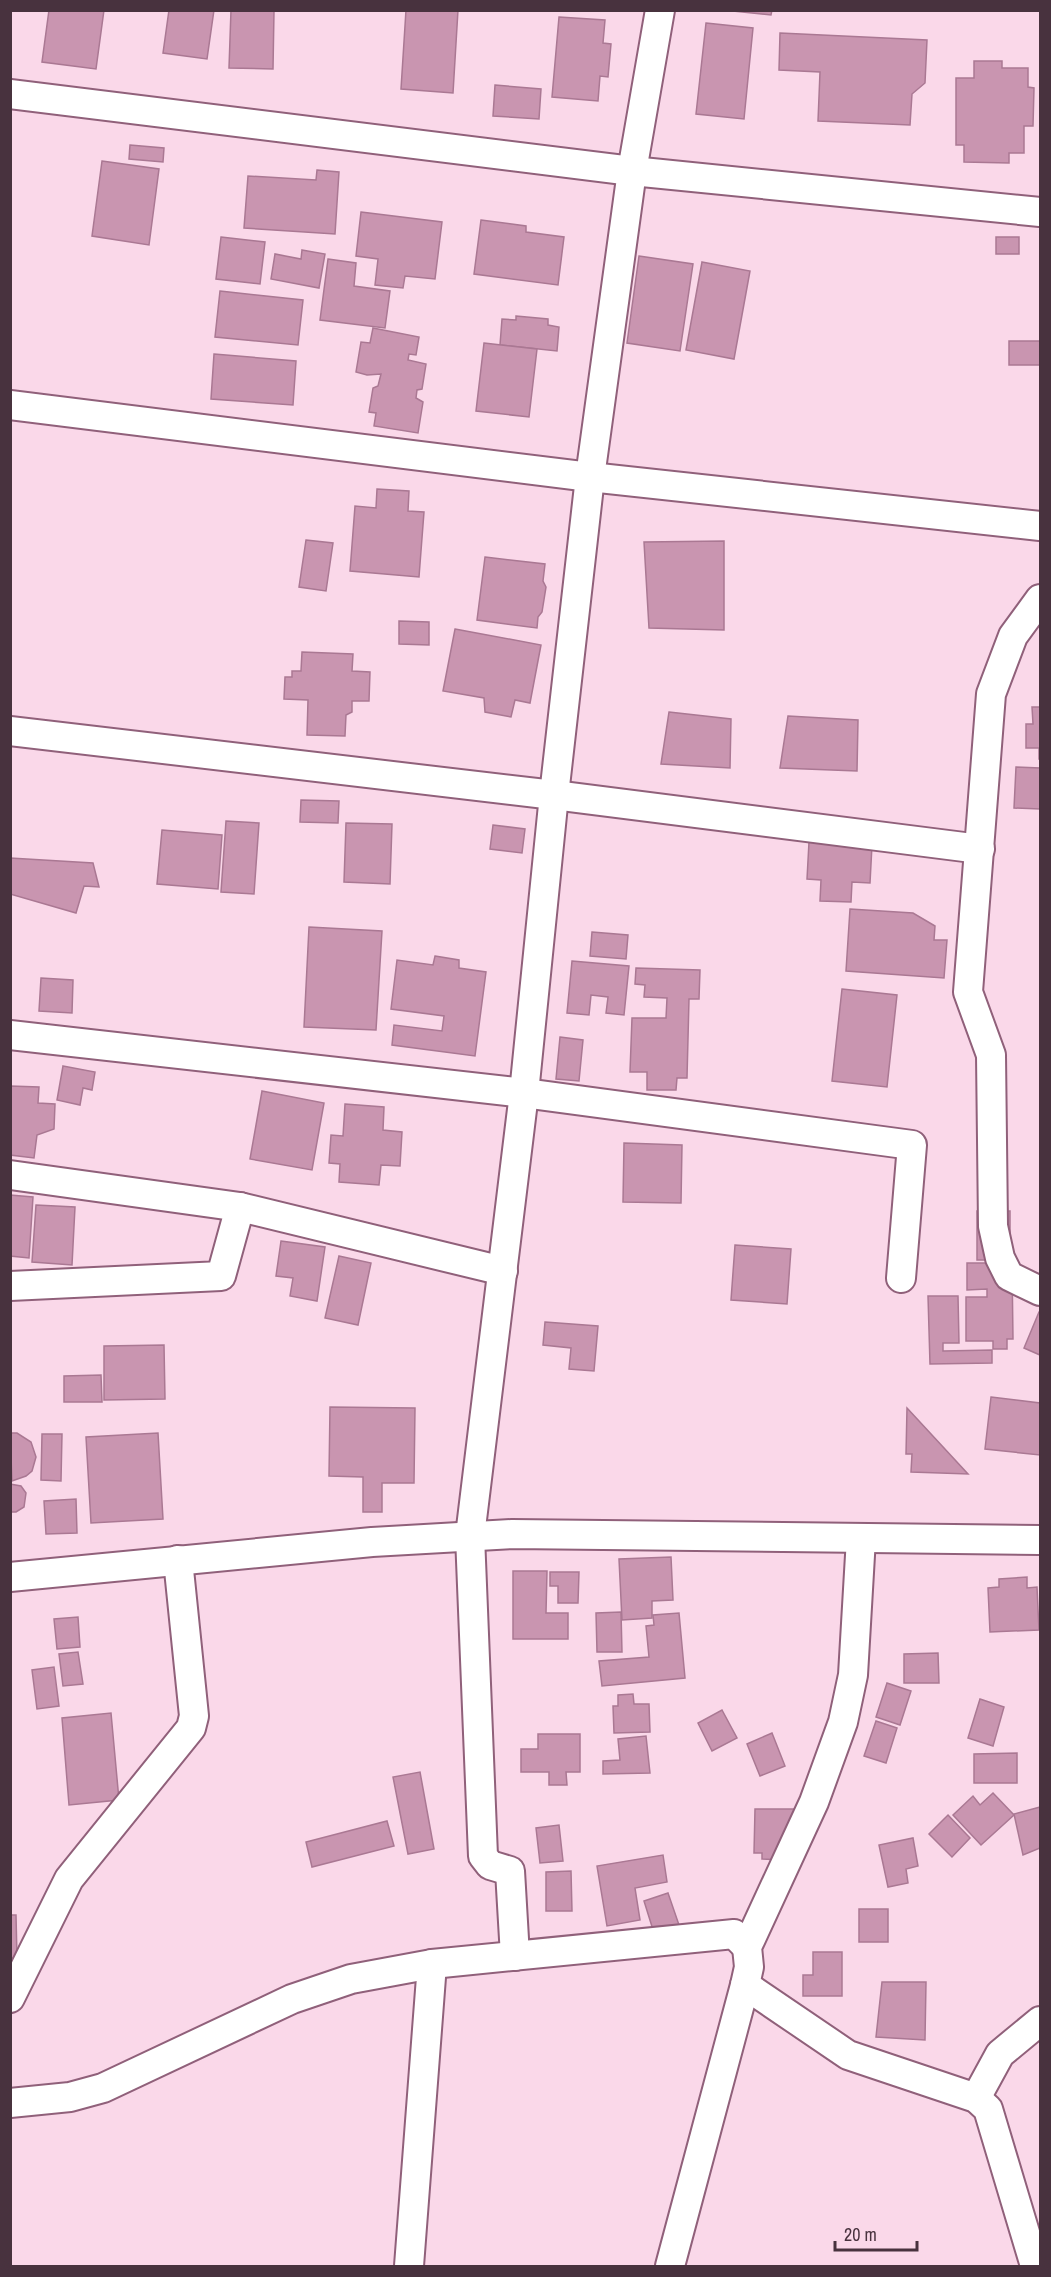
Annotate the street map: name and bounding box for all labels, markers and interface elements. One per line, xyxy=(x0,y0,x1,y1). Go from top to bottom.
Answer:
scale bar xyxy=(835,2214,918,2252)
text: 20 m xyxy=(844,2222,877,2247)

